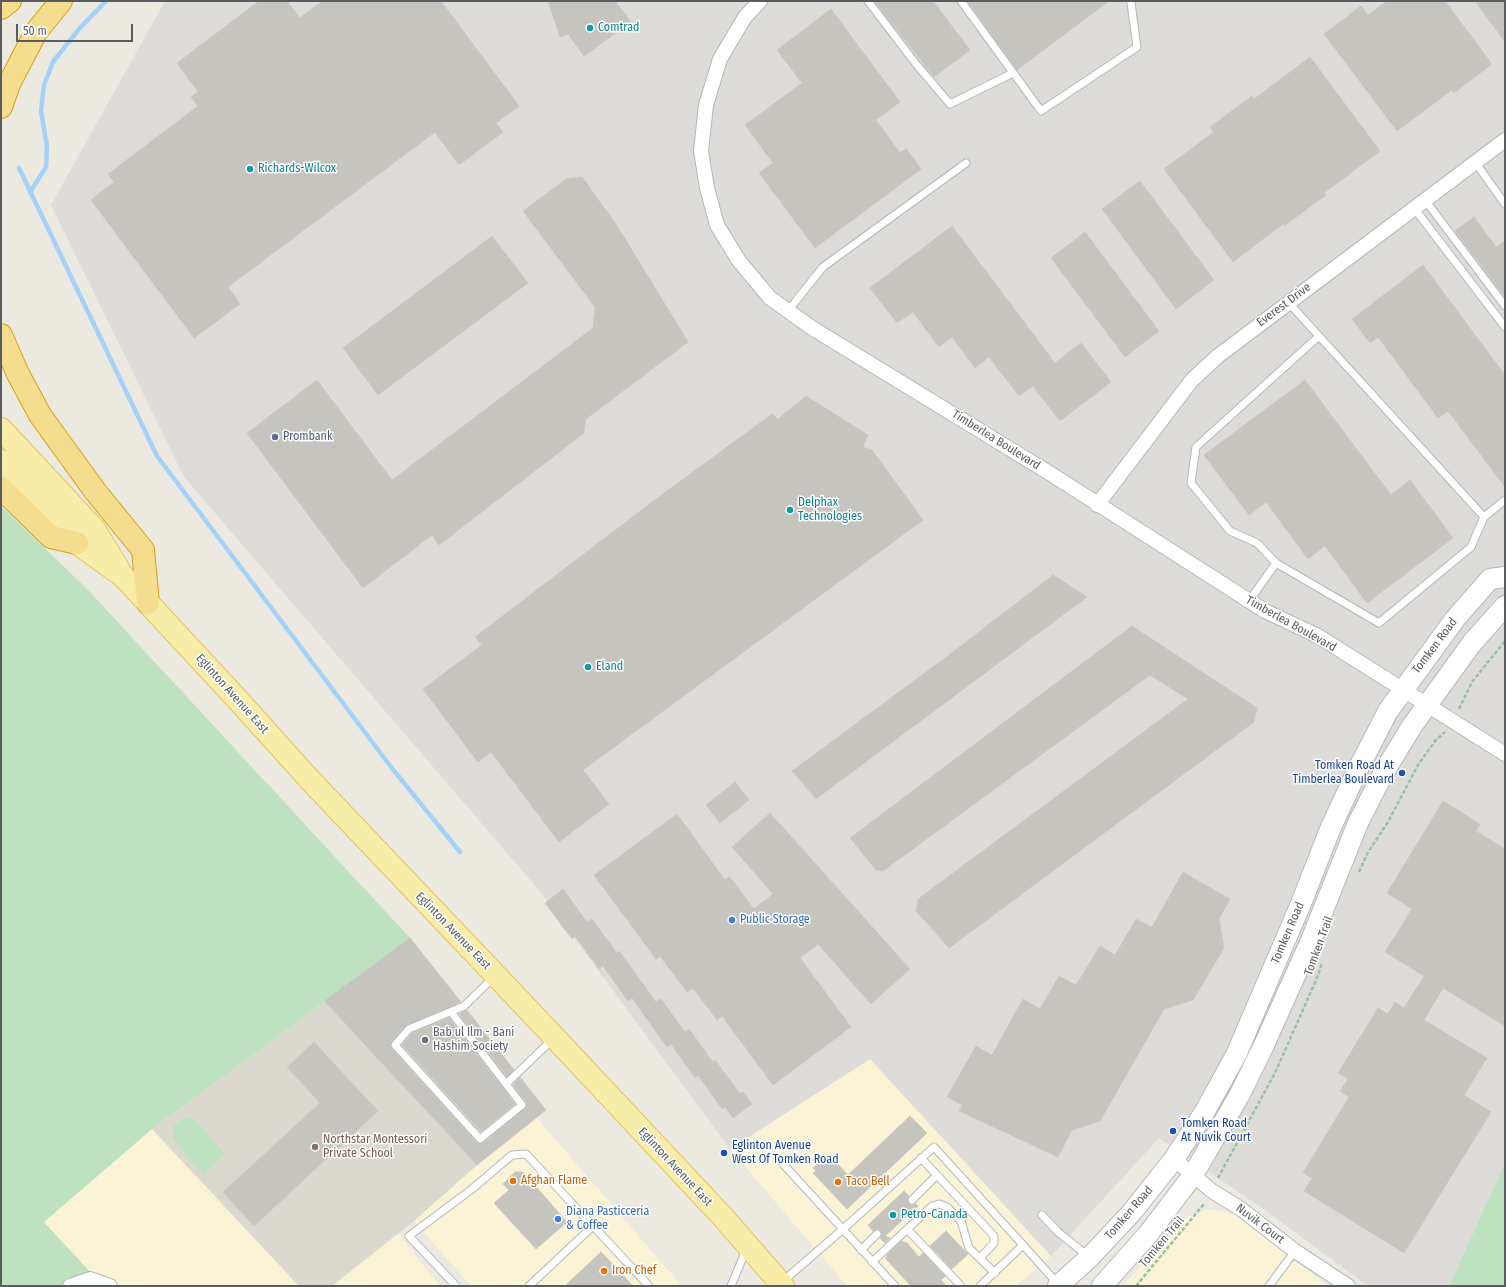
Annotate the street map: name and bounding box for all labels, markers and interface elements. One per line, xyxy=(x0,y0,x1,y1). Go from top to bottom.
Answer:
scale bar xyxy=(18,16,135,42)
place label: Comtrad xyxy=(598,21,639,35)
marker: Comtrad xyxy=(585,23,595,33)
text: 50 m xyxy=(23,24,47,38)
place label: Richards-Wilcox xyxy=(258,162,336,176)
marker: Richards-Wilcox xyxy=(245,164,255,174)
street label: Everest Drive xyxy=(1254,280,1314,330)
street label: Timberlea Boulevard xyxy=(949,407,1043,473)
place label: Prombank xyxy=(283,430,332,444)
marker: Prombank xyxy=(270,432,280,442)
place label: Delphax Technologies xyxy=(798,496,862,524)
marker: Delphax Technologies xyxy=(785,505,795,515)
street label: Timberlea Boulevard xyxy=(1243,593,1339,655)
street label: Tomken Road xyxy=(1409,615,1461,677)
street label: Eglinton Avenue East xyxy=(193,651,271,737)
place label: Eland xyxy=(596,660,623,674)
marker: Eland xyxy=(583,662,593,672)
place label: Tomken Road At Timberlea Boulevard xyxy=(1293,759,1394,787)
marker: Tomken Road At Timberlea Boulevard xyxy=(1397,768,1407,778)
street label: Eglinton Avenue East xyxy=(412,889,494,973)
street label: Tomken Road xyxy=(1269,900,1307,966)
place label: Public Storage xyxy=(740,913,810,927)
street label: Tomken Trail xyxy=(1302,914,1336,978)
marker: Public Storage xyxy=(727,915,737,925)
place label: Bab ul Ilm - Bani Hashim Society xyxy=(433,1026,514,1054)
marker: Bab ul Ilm - Bani Hashim Society xyxy=(420,1035,430,1045)
place label: Tomken Road At Nuvik Court xyxy=(1181,1117,1251,1145)
street label: Eglinton Avenue East xyxy=(635,1125,715,1209)
marker: Tomken Road At Nuvik Court xyxy=(1168,1126,1178,1136)
place label: Northstar Montessori Private School xyxy=(323,1133,427,1161)
place label: Eglinton Avenue West Of Tomken Road xyxy=(732,1139,839,1167)
marker: Northstar Montessori Private School xyxy=(310,1142,320,1152)
marker: Eglinton Avenue West Of Tomken Road xyxy=(719,1148,729,1158)
place label: Afghan Flame xyxy=(521,1174,587,1188)
place label: Taco Bell xyxy=(846,1175,890,1189)
marker: Afghan Flame xyxy=(508,1176,518,1186)
marker: Taco Bell xyxy=(833,1177,843,1187)
street label: Tomken Road xyxy=(1102,1183,1156,1243)
street label: Nuvik Court xyxy=(1233,1201,1287,1247)
place label: Diana Pasticceria & Coffee xyxy=(566,1205,649,1233)
place label: Petro-Canada xyxy=(901,1208,968,1222)
marker: Petro-Canada xyxy=(888,1210,898,1220)
marker: Diana Pasticceria & Coffee xyxy=(553,1214,563,1224)
street label: Tomken Trail xyxy=(1137,1214,1187,1270)
place label: Iron Chef xyxy=(612,1264,656,1278)
marker: Iron Chef xyxy=(599,1266,609,1276)

